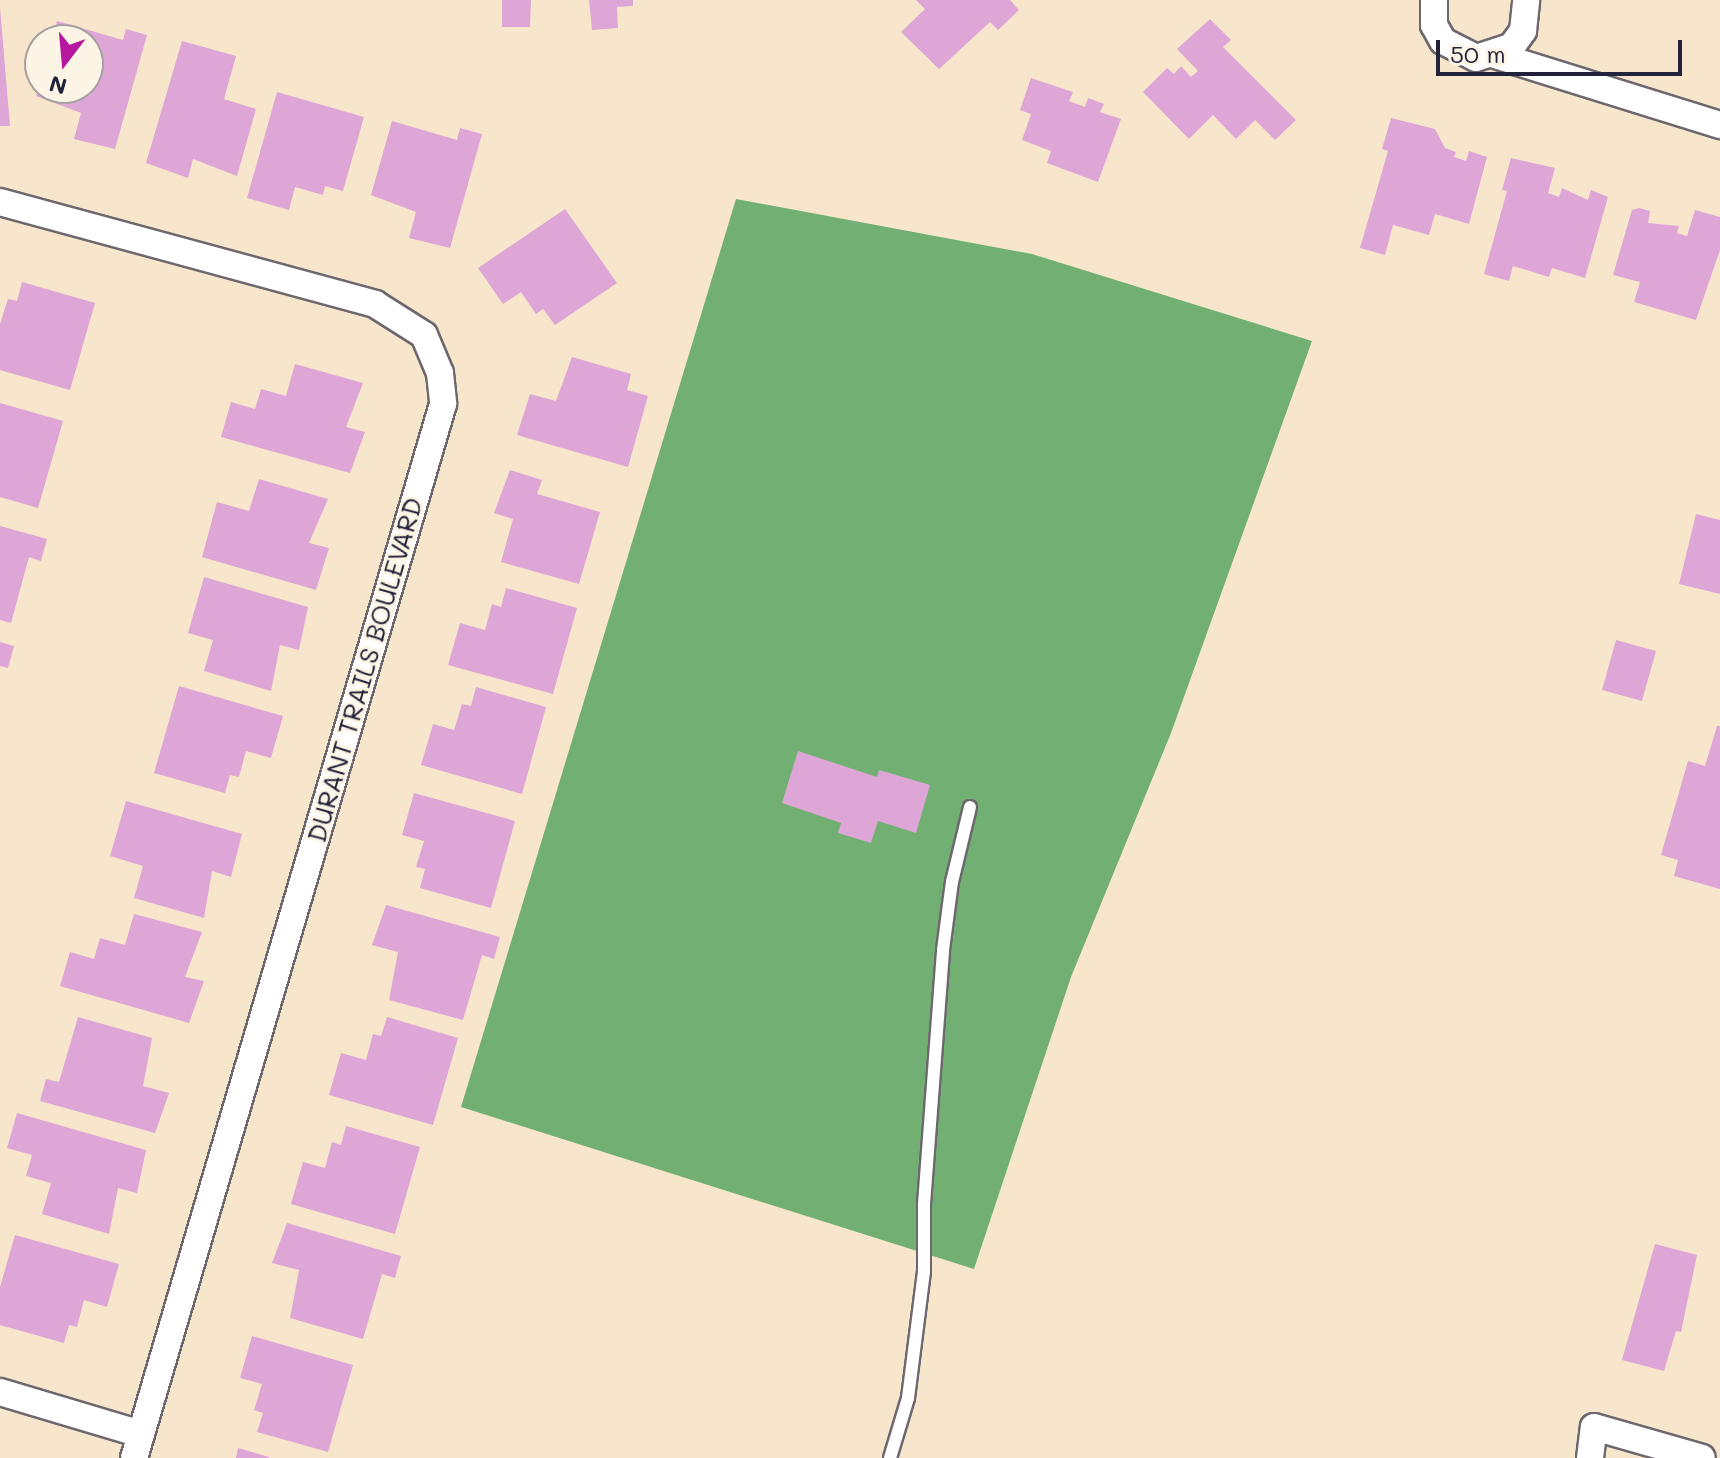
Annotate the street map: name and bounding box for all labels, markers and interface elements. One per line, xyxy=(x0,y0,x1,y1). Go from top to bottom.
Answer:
north arrow xyxy=(24,24,104,104)
scale bar xyxy=(1440,24,1686,74)
text: 50 m xyxy=(1450,38,1506,69)
text: N xyxy=(46,69,70,102)
street label: DURANT TRAILS BOULEVARD xyxy=(301,494,429,846)

